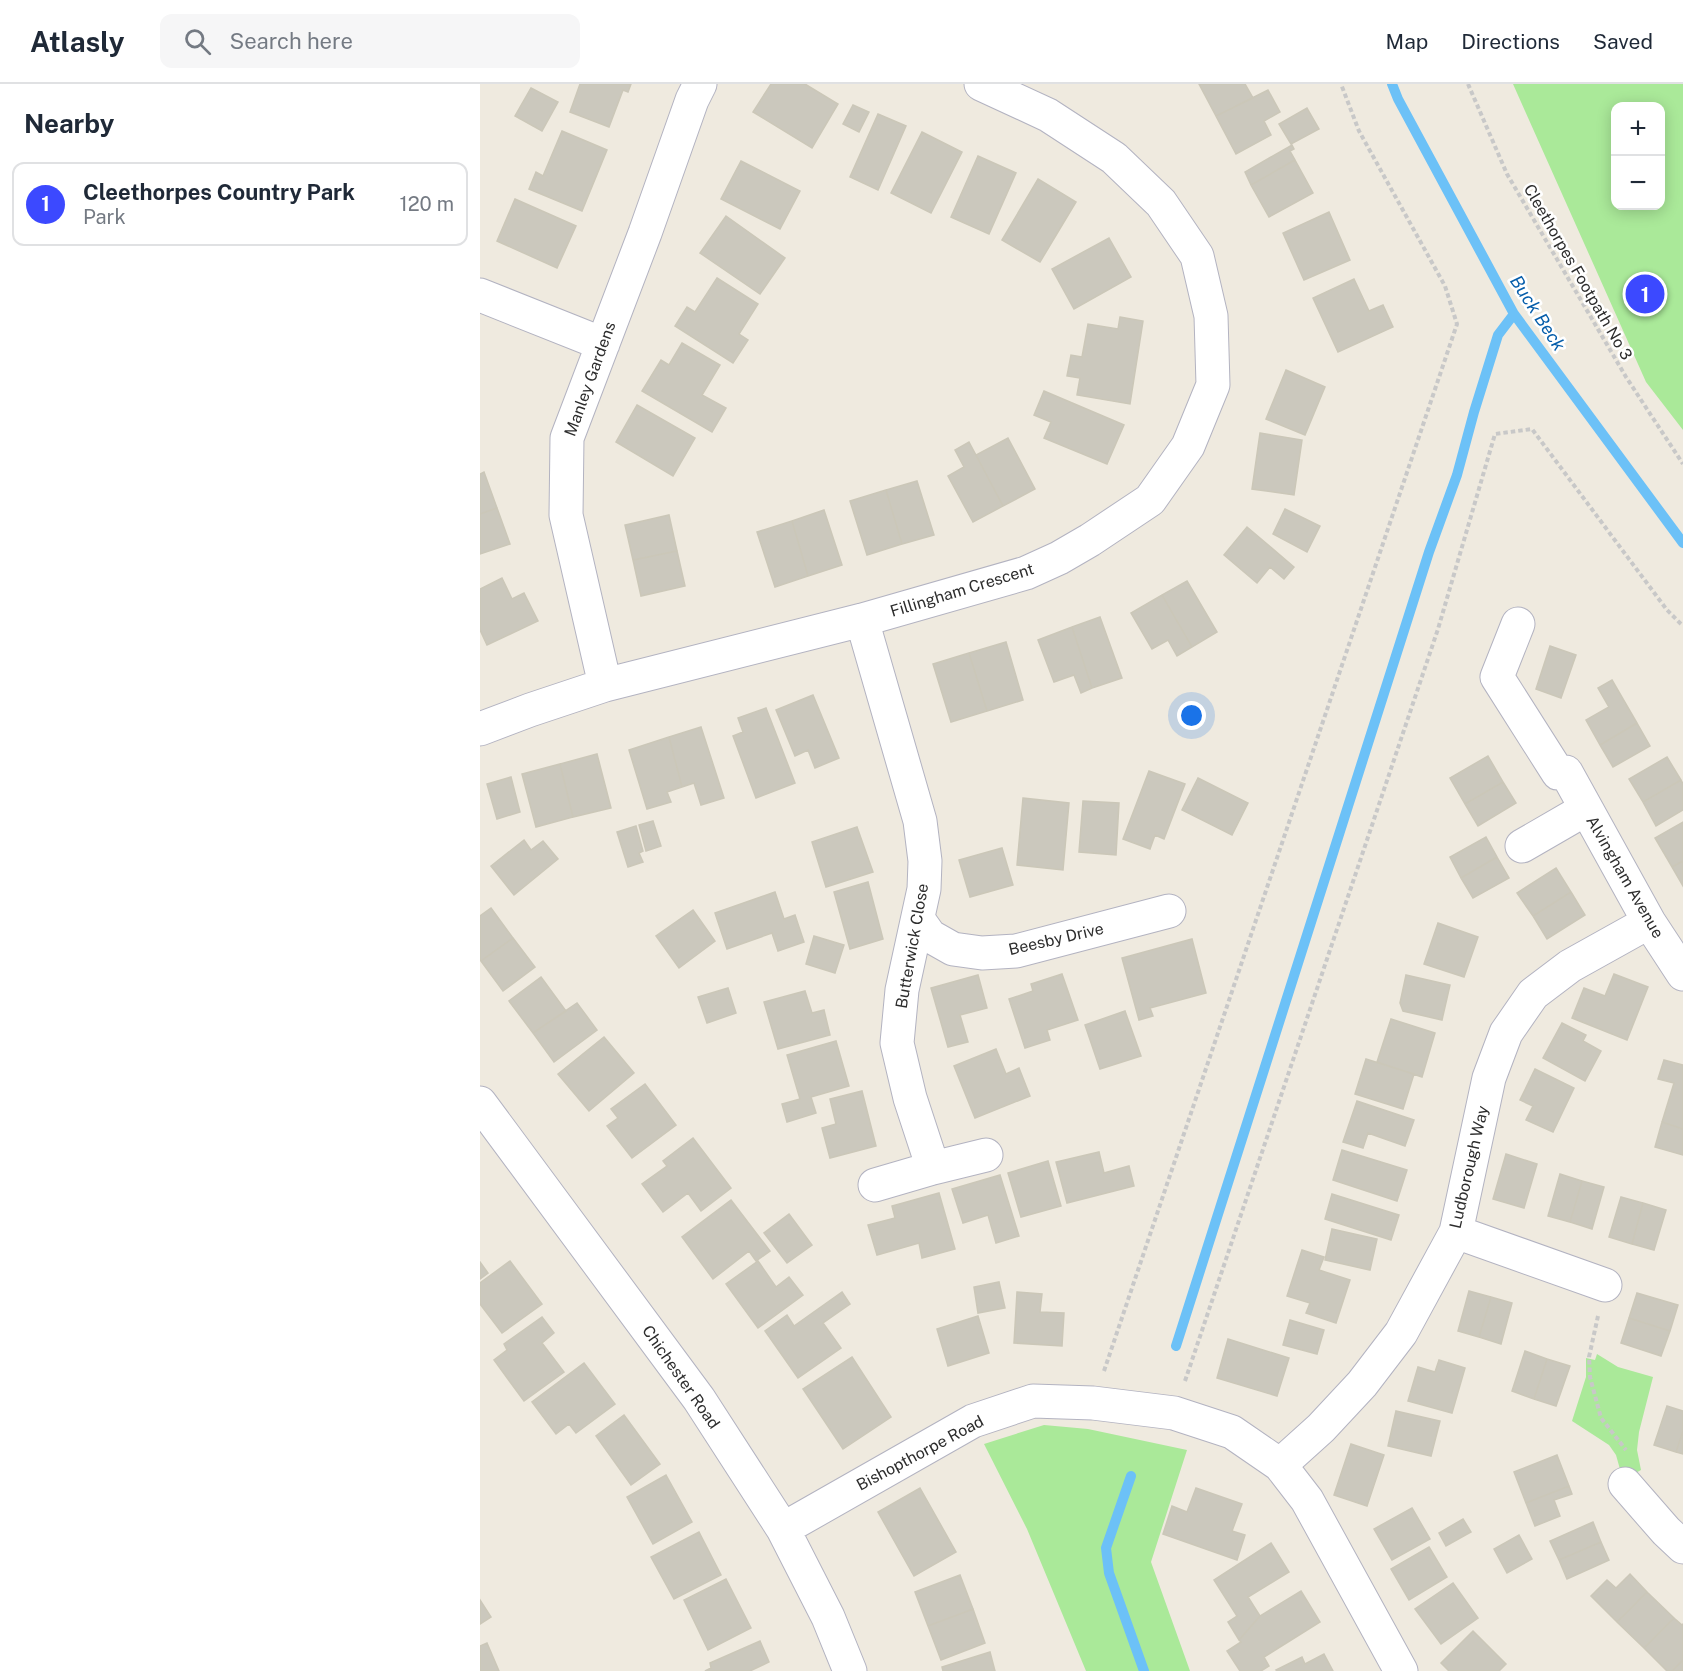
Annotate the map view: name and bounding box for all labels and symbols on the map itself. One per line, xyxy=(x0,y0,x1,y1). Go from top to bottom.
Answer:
street label: Cleethorpes Footpath No 3 xyxy=(1520,181,1636,363)
water label: Buck Beck xyxy=(1506,271,1570,355)
pin: 1 xyxy=(1626,272,1664,316)
street label: Manley Gardens xyxy=(560,319,620,439)
street label: Fillingham Crescent xyxy=(888,559,1036,621)
your location xyxy=(1177,701,1206,730)
street label: Alvingham Avenue xyxy=(1582,813,1668,941)
street label: Butterwick Close xyxy=(892,882,932,1010)
street label: Beesby Drive xyxy=(1007,919,1105,959)
street label: Ludborough Way xyxy=(1446,1103,1492,1230)
street label: Chichester Road xyxy=(638,1322,724,1432)
street label: Bishopthorpe Road xyxy=(853,1411,987,1495)

